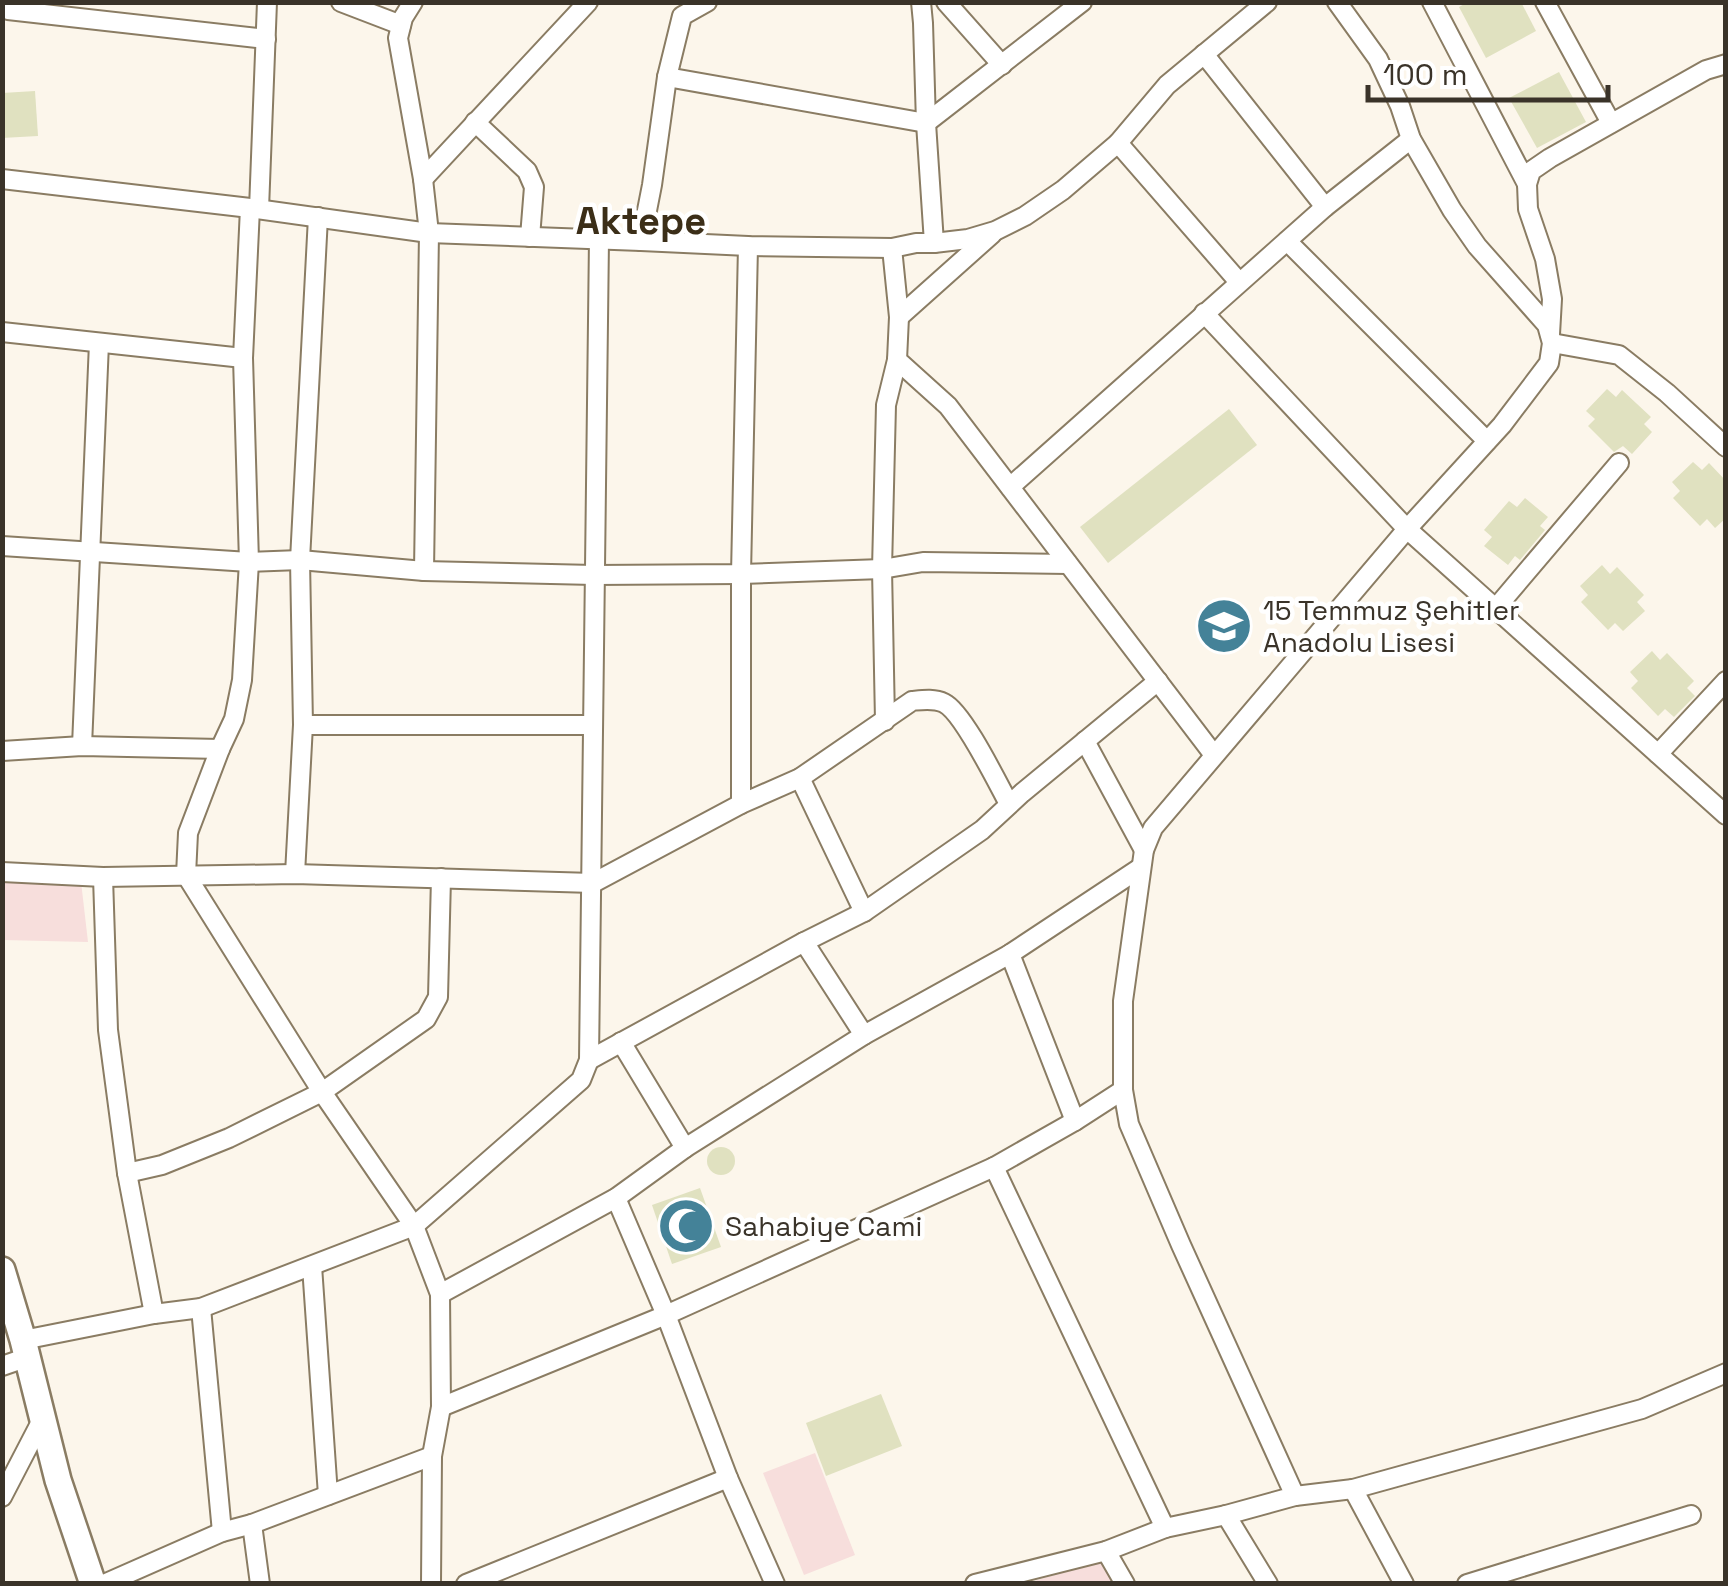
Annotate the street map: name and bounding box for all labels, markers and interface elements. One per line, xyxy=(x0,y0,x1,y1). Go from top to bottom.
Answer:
scale bar xyxy=(1368,40,1608,102)
text: 100 m xyxy=(1383,55,1468,94)
district label: Aktepe xyxy=(576,197,706,245)
place label: 15 Temmuz Şehitler Anadolu Lisesi xyxy=(1263,592,1520,660)
school or university icon: 15 Temmuz Şehitler Anadolu Lisesi xyxy=(1194,596,1254,656)
mosque icon: Sahabiye Cami xyxy=(656,1196,716,1256)
place label: Sahabiye Cami xyxy=(725,1208,922,1244)

